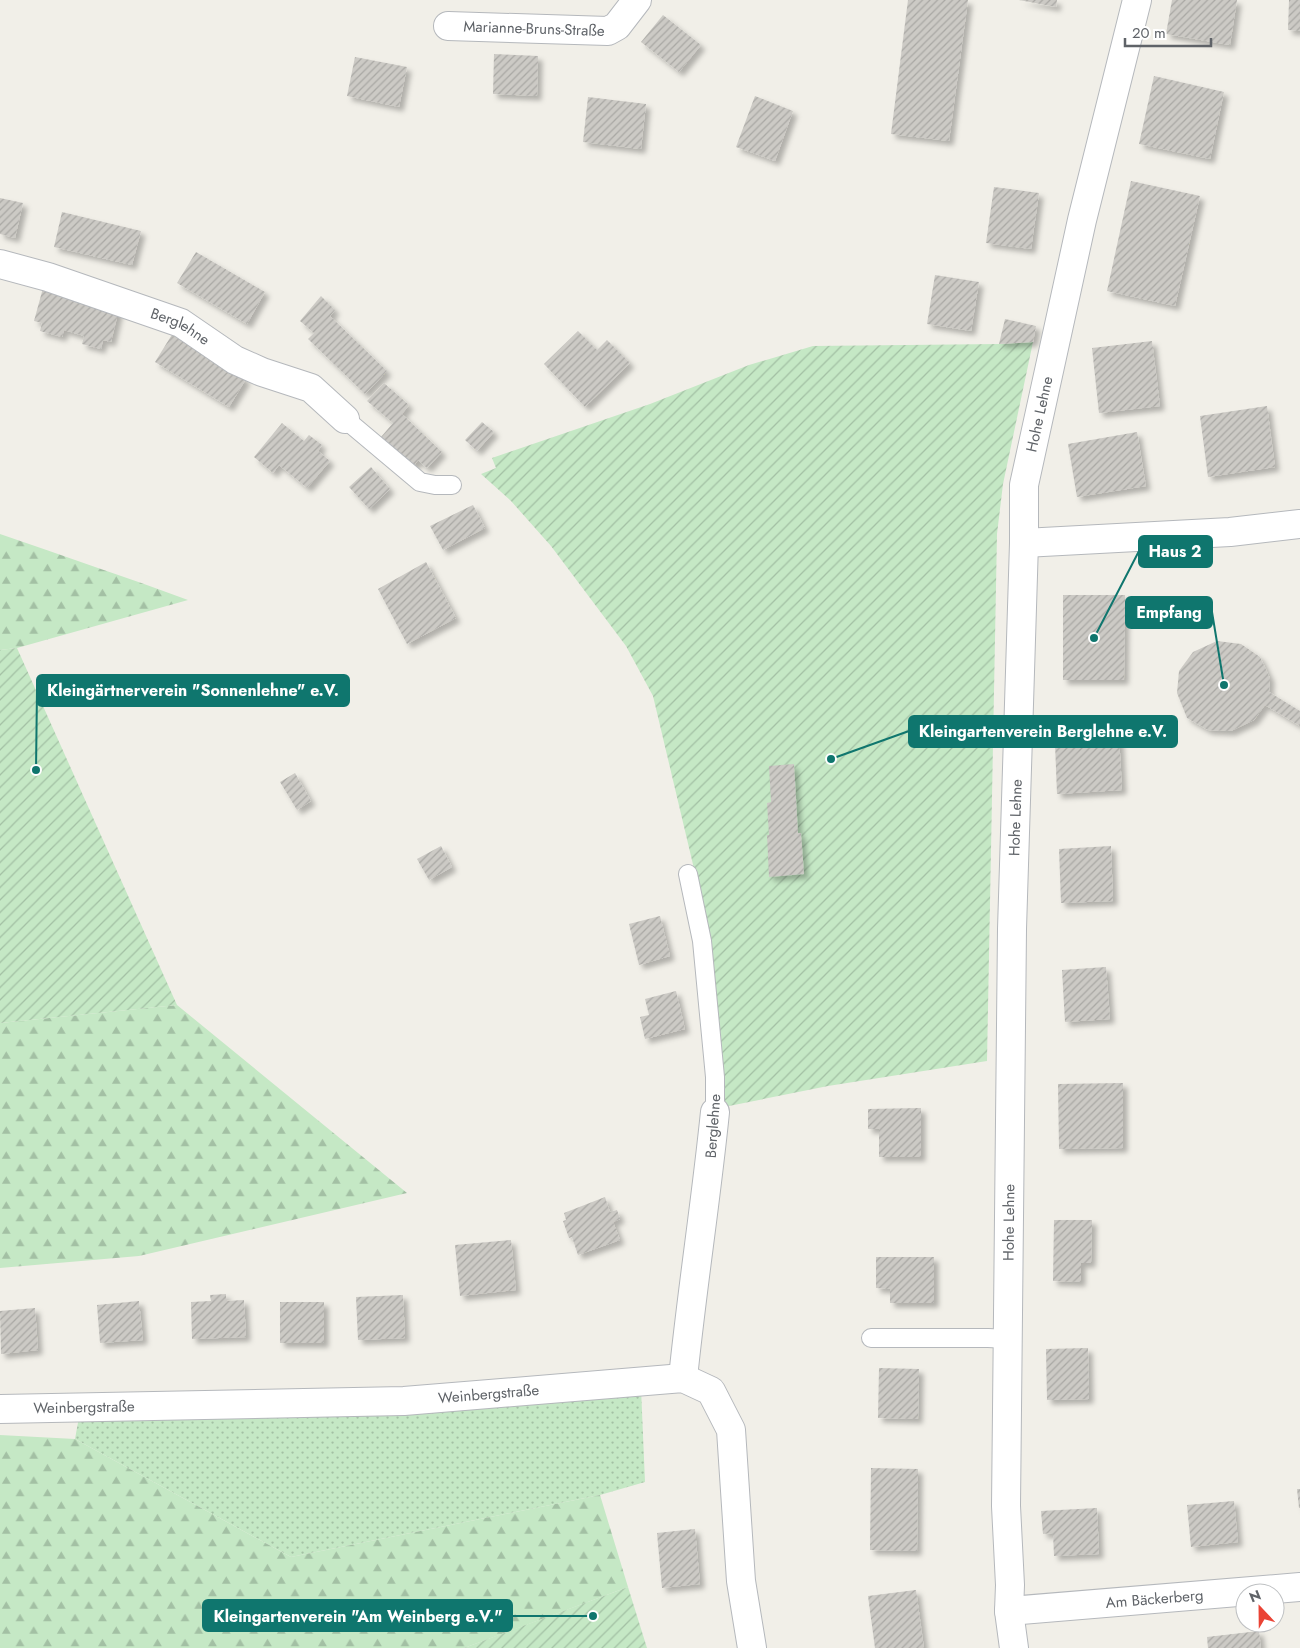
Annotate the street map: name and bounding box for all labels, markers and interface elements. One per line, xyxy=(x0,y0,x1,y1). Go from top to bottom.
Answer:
street label: Marianne-Bruns-Straße xyxy=(463,15,605,42)
scale bar xyxy=(1125,15,1211,47)
text: 20 m xyxy=(1132,22,1166,44)
street label: Berglehne xyxy=(148,302,214,351)
street label: Hohe Lehne xyxy=(1020,374,1059,454)
callout: Haus 2 xyxy=(1139,536,1212,567)
text: Haus 2 xyxy=(1149,540,1202,563)
callout: Empfang xyxy=(1126,597,1212,628)
text: Empfang xyxy=(1136,601,1202,624)
callout: Kleingärtnerverein "Sonnenlehne" e.V. xyxy=(37,675,349,706)
text: Kleingärtnerverein "Sonnenlehne" e.V. xyxy=(47,679,339,702)
callout: Kleingartenverein Berglehne e.V. xyxy=(909,716,1177,747)
text: Kleingartenverein Berglehne e.V. xyxy=(919,720,1167,743)
street label: Hohe Lehne xyxy=(1003,778,1028,856)
street label: Berglehne xyxy=(700,1093,726,1159)
street label: Hohe Lehne xyxy=(998,1184,1020,1261)
street label: Weinbergstraße xyxy=(437,1379,540,1409)
street label: Weinbergstraße xyxy=(33,1395,135,1419)
north arrow xyxy=(1235,1583,1285,1633)
street label: Am Bäckerberg xyxy=(1105,1584,1204,1614)
text: N xyxy=(1246,1585,1264,1607)
callout: Kleingartenverein "Am Weinberg e.V." xyxy=(203,1600,512,1631)
text: Kleingartenverein "Am Weinberg e.V." xyxy=(213,1605,503,1628)

